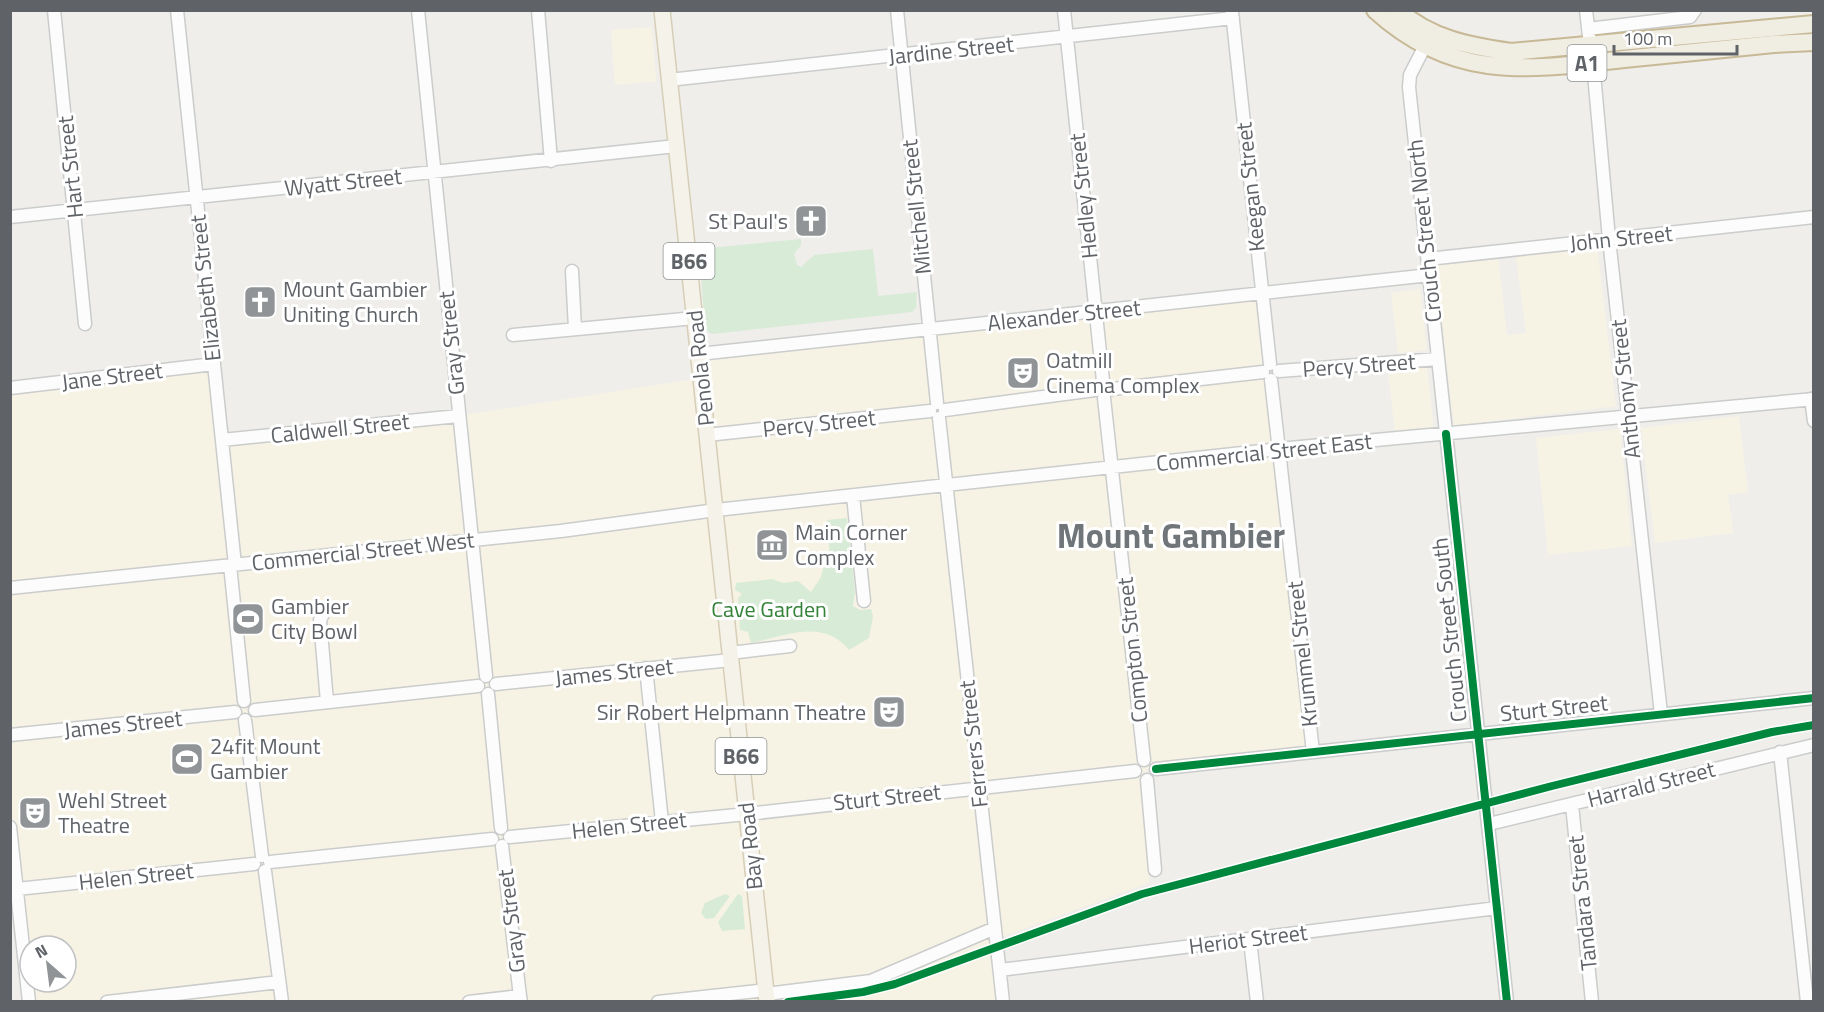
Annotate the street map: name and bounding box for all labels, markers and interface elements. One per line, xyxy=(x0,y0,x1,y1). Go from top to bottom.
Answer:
scale bar xyxy=(1614,18,1737,56)
text: 100 m xyxy=(1623,25,1672,52)
street label: Jardine Street xyxy=(887,26,1016,73)
road number: A1 xyxy=(1568,45,1606,81)
street label: Hart Street xyxy=(48,114,92,220)
street label: Keegan Street xyxy=(1226,120,1274,253)
street label: Hedley Street xyxy=(1059,131,1106,260)
street label: Mitchell Street xyxy=(892,138,940,276)
street label: Crouch Street North xyxy=(1397,138,1451,324)
street label: Wyatt Street xyxy=(283,159,404,205)
church icon: St Paul's xyxy=(793,203,829,239)
place label: St Paul's xyxy=(708,204,788,238)
street label: Elizabeth Street xyxy=(180,213,230,363)
street label: John Street xyxy=(1568,216,1674,260)
road number: B66 xyxy=(664,243,714,279)
place label: Mount Gambier Uniting Church xyxy=(283,272,427,331)
church icon: Mount Gambier Uniting Church xyxy=(242,284,278,320)
street label: Gray Street xyxy=(429,289,473,397)
street label: Alexander Street xyxy=(986,290,1143,340)
street label: Penola Road xyxy=(677,309,723,427)
street label: Anthony Street xyxy=(1601,317,1649,460)
place label: Oatmill Cinema Complex xyxy=(1046,343,1199,402)
street label: Percy Street xyxy=(1301,344,1417,386)
street label: Jane Street xyxy=(59,353,165,399)
theatre icon: Oatmill Cinema Complex xyxy=(1005,355,1041,391)
street label: Percy Street xyxy=(761,400,877,446)
street label: Caldwell Street xyxy=(269,404,411,452)
street label: Commercial Street East xyxy=(1154,424,1374,480)
district label: Mount Gambier xyxy=(1057,509,1286,561)
place label: Main Corner Complex xyxy=(795,515,908,574)
street label: Commercial Street West xyxy=(250,522,476,580)
museum icon: Main Corner Complex xyxy=(754,527,790,563)
street label: Crouch Street South xyxy=(1422,536,1476,724)
street label: Compton Street xyxy=(1107,575,1157,724)
street label: Krummel Street xyxy=(1277,579,1327,729)
place label: Gambier City Bowl xyxy=(271,589,358,648)
park label: Cave Garden xyxy=(711,592,827,626)
sports icon: Gambier City Bowl xyxy=(230,601,266,637)
street label: James Street xyxy=(553,649,675,695)
street label: Ferrers Street xyxy=(949,678,997,809)
street label: Sturt Street xyxy=(1499,685,1610,731)
theatre icon: Sir Robert Helpmann Theatre xyxy=(871,694,907,730)
place label: Sir Robert Helpmann Theatre xyxy=(597,695,866,729)
street label: James Street xyxy=(62,701,184,747)
place label: 24fit Mount Gambier xyxy=(210,729,321,788)
road number: B66 xyxy=(716,738,766,774)
sports icon: 24fit Mount Gambier xyxy=(169,741,205,777)
street label: Harrald Street xyxy=(1584,752,1719,816)
street label: Sturt Street xyxy=(832,774,943,820)
place label: Wehl Street Theatre xyxy=(58,783,167,842)
theatre icon: Wehl Street Theatre xyxy=(17,795,53,831)
street label: Bay Road xyxy=(729,801,771,891)
street label: Helen Street xyxy=(570,802,688,848)
street label: Tandara Street xyxy=(1558,834,1606,972)
street label: Helen Street xyxy=(77,853,195,899)
street label: Gray Street xyxy=(488,867,534,975)
street label: Heriot Street xyxy=(1187,915,1309,963)
north arrow xyxy=(18,934,78,994)
text: N xyxy=(30,938,51,964)

